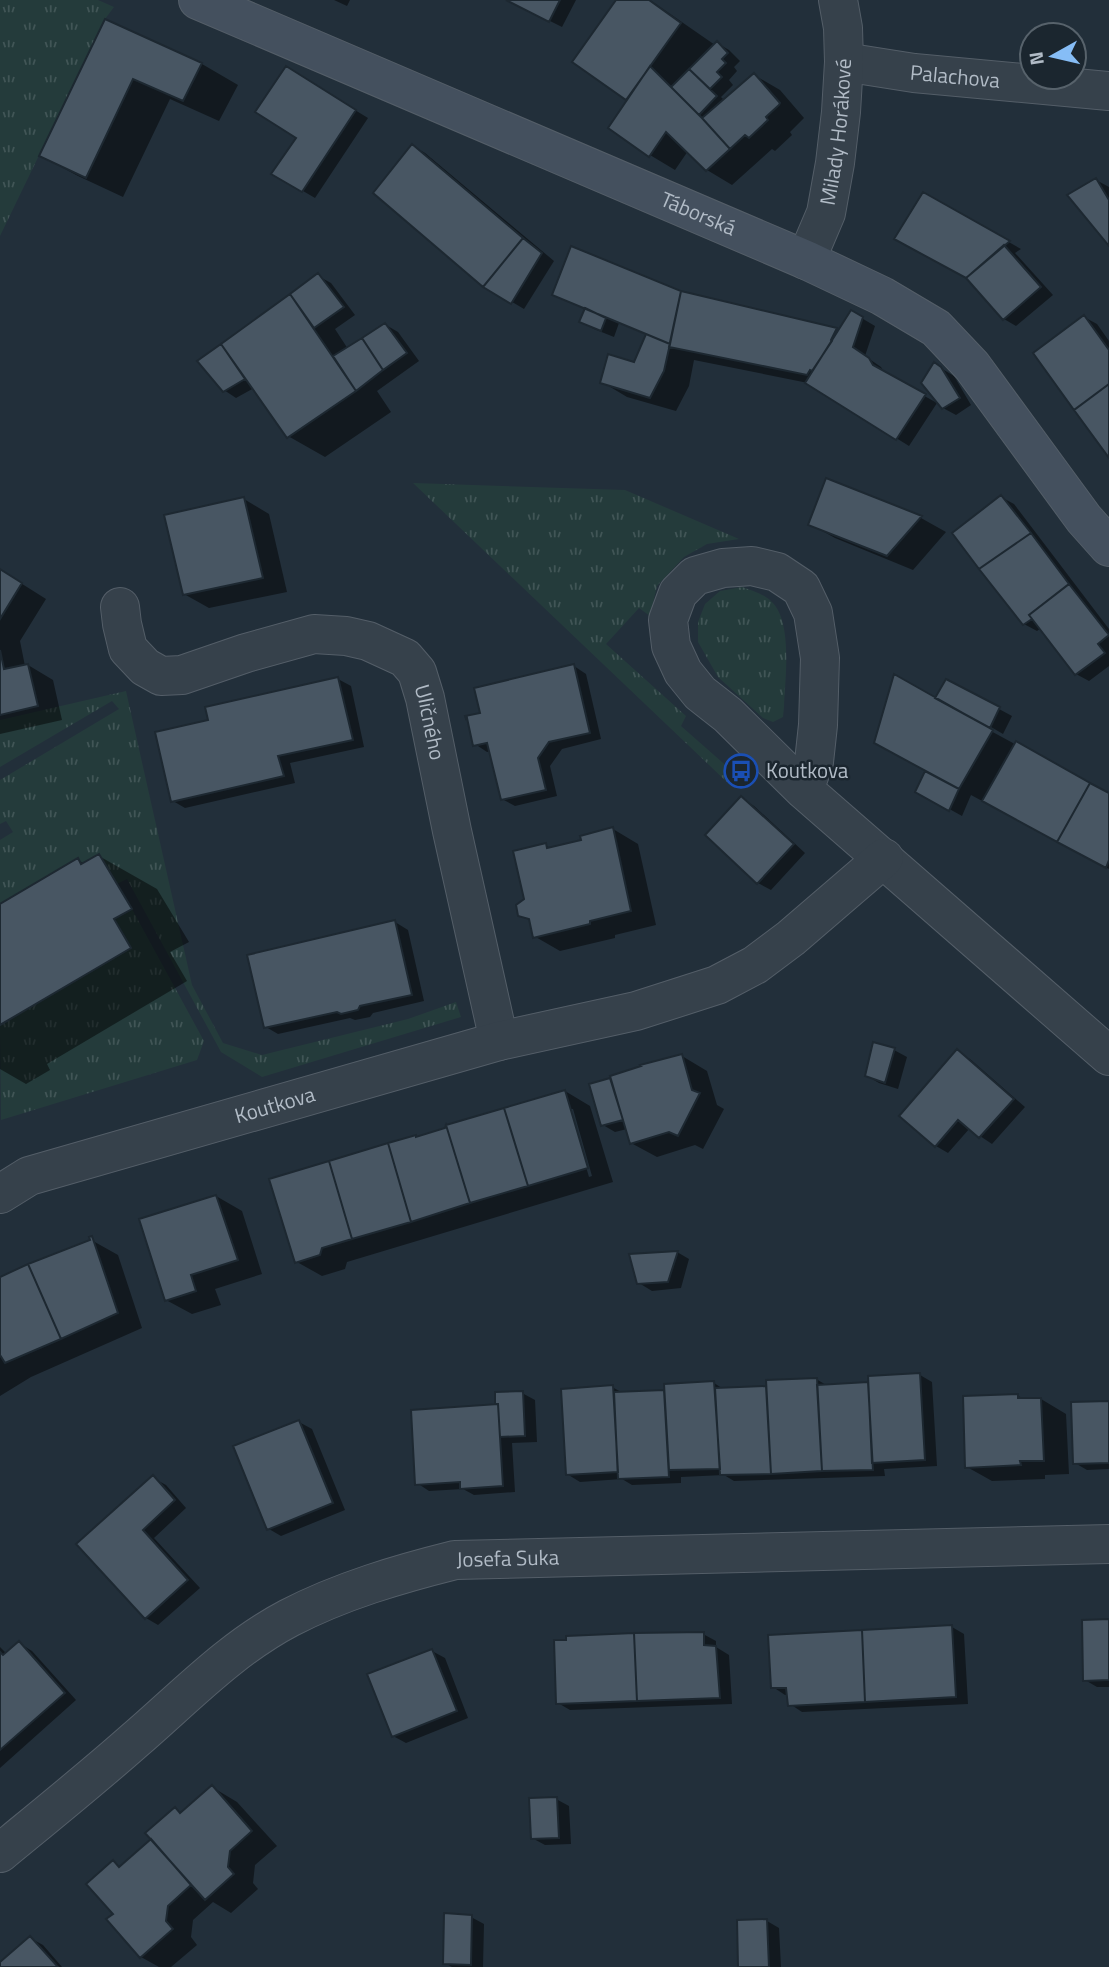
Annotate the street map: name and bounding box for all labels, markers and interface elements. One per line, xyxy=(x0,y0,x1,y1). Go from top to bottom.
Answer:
north arrow xyxy=(1018,21,1088,91)
text: N xyxy=(1020,50,1051,67)
street label: Palachova xyxy=(909,56,1002,96)
street label: Milady Horákové xyxy=(811,57,859,208)
street label: Táborská xyxy=(656,183,742,243)
street label: Uličného xyxy=(407,680,454,763)
bus stop icon: Koutkova xyxy=(722,752,760,790)
place label: Koutkova xyxy=(766,754,849,786)
street label: Koutkova xyxy=(231,1078,319,1131)
street label: Josefa Suka xyxy=(456,1540,560,1575)

